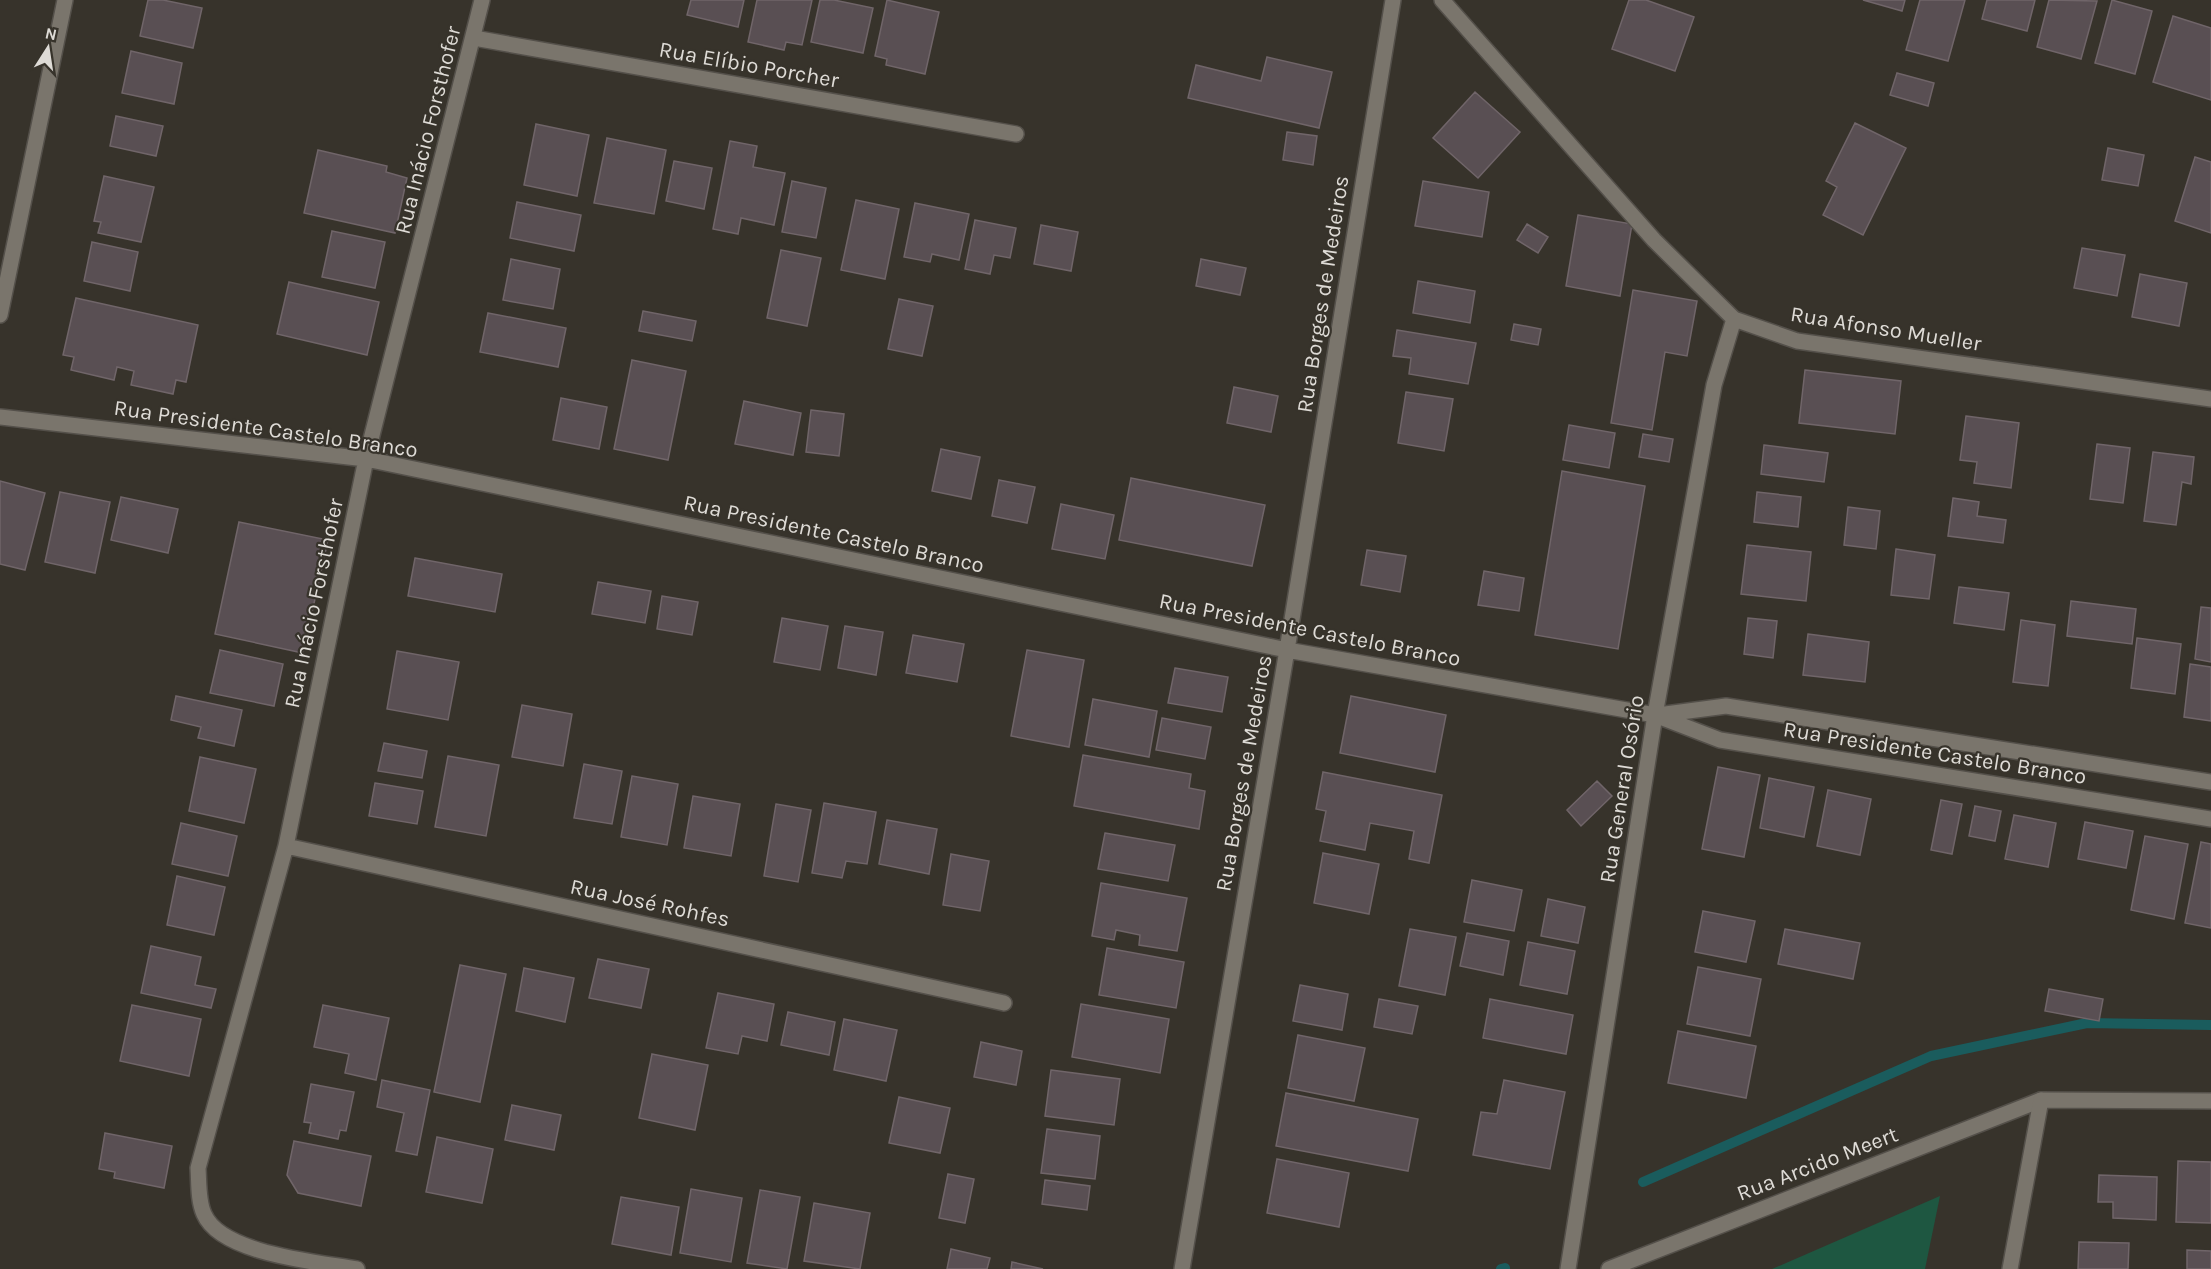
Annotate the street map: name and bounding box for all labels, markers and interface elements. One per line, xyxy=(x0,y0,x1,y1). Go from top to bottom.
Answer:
north arrow xyxy=(18,18,78,78)
text: N xyxy=(43,23,59,44)
street label: Rua Inácio Forsthofer xyxy=(390,23,466,237)
street label: Rua Elíbio Porcher xyxy=(657,36,841,94)
street label: Rua Borges de Medeiros xyxy=(1291,174,1355,415)
street label: Rua Afonso Mueller xyxy=(1789,301,1983,357)
street label: Rua Presidente Castelo Branco xyxy=(112,395,419,463)
street label: Rua Presidente Castelo Branco xyxy=(681,489,986,579)
street label: Rua Inácio Forsthofer xyxy=(279,496,349,710)
street label: Rua Presidente Castelo Branco xyxy=(1157,588,1463,672)
street label: Rua Borges de Medeiros xyxy=(1210,653,1278,894)
street label: Rua General Osório xyxy=(1594,693,1650,885)
street label: Rua Presidente Castelo Branco xyxy=(1781,716,2088,790)
street label: Rua José Rohfes xyxy=(568,873,732,933)
street label: Rua Arcido Meert xyxy=(1733,1121,1902,1207)

